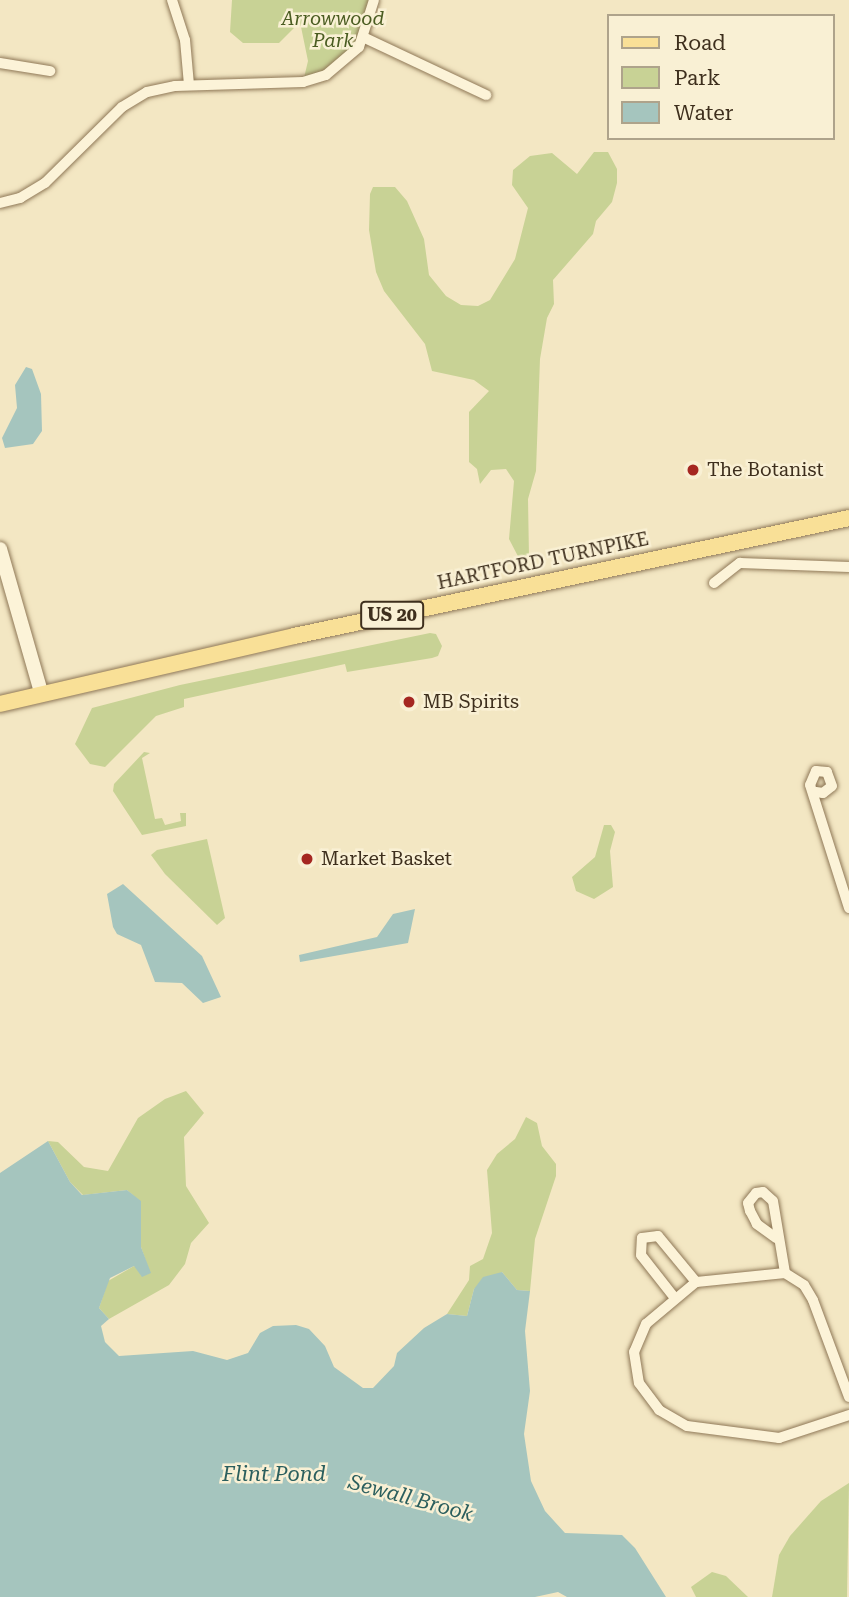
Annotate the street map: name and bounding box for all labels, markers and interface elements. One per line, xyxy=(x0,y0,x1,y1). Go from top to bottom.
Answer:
park label: Arrowwood Park xyxy=(282,8,384,52)
legend xyxy=(608,14,835,140)
text: Road xyxy=(674,31,726,55)
text: Park xyxy=(674,66,720,90)
text: Water xyxy=(674,101,733,125)
place label: The Botanist xyxy=(707,459,824,481)
marker: The Botanist xyxy=(685,462,701,478)
street label: HARTFORD TURNPIKE xyxy=(435,527,651,595)
road number: US 20 xyxy=(359,600,425,630)
place label: MB Spirits xyxy=(423,691,519,713)
marker: MB Spirits xyxy=(401,694,417,710)
place label: Market Basket xyxy=(321,848,452,870)
marker: Market Basket xyxy=(299,851,315,867)
water label: Flint Pond xyxy=(222,1461,326,1487)
water label: Sewall Brook xyxy=(346,1469,476,1527)

